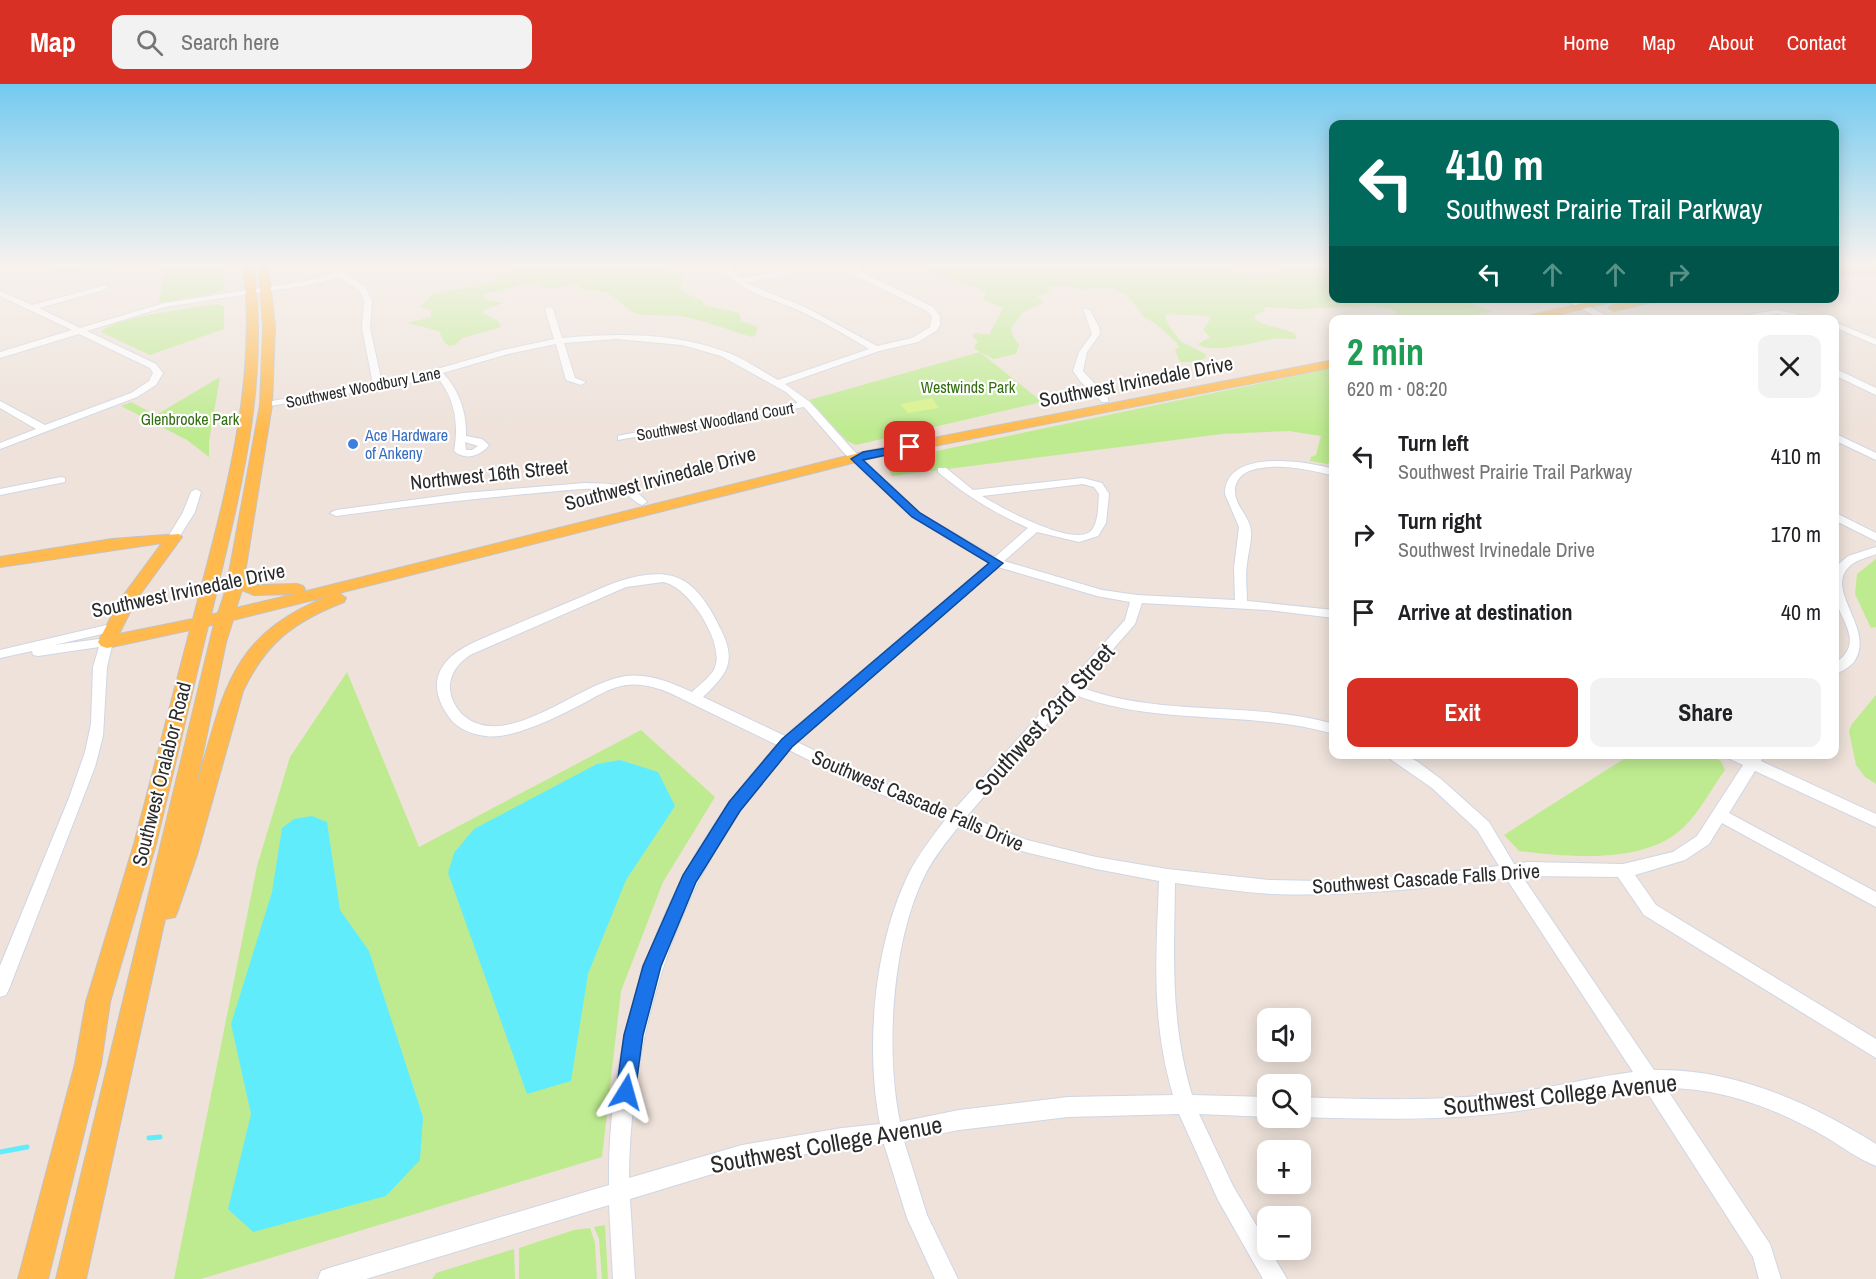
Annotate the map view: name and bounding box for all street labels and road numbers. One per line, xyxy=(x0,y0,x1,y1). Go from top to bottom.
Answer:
street label: Southwest Irvinedale Drive xyxy=(1037,349,1235,413)
street label: Southwest Woodbury Lane xyxy=(284,361,442,413)
street label: Southwest Woodland Court xyxy=(635,396,796,446)
street label: Southwest Irvinedale Drive xyxy=(561,439,759,517)
street label: Northwest 16th Street xyxy=(409,452,570,496)
street label: Southwest Irvinedale Drive xyxy=(89,556,287,624)
street label: Southwest 23rd Street xyxy=(967,636,1121,802)
street label: Southwest Oralabor Road xyxy=(125,679,197,869)
street label: Southwest Cascade Falls Drive xyxy=(808,743,1028,857)
street label: Southwest Cascade Falls Drive xyxy=(1311,857,1541,899)
street label: Southwest College Avenue xyxy=(1442,1066,1678,1122)
street label: Southwest College Avenue xyxy=(708,1108,944,1180)

